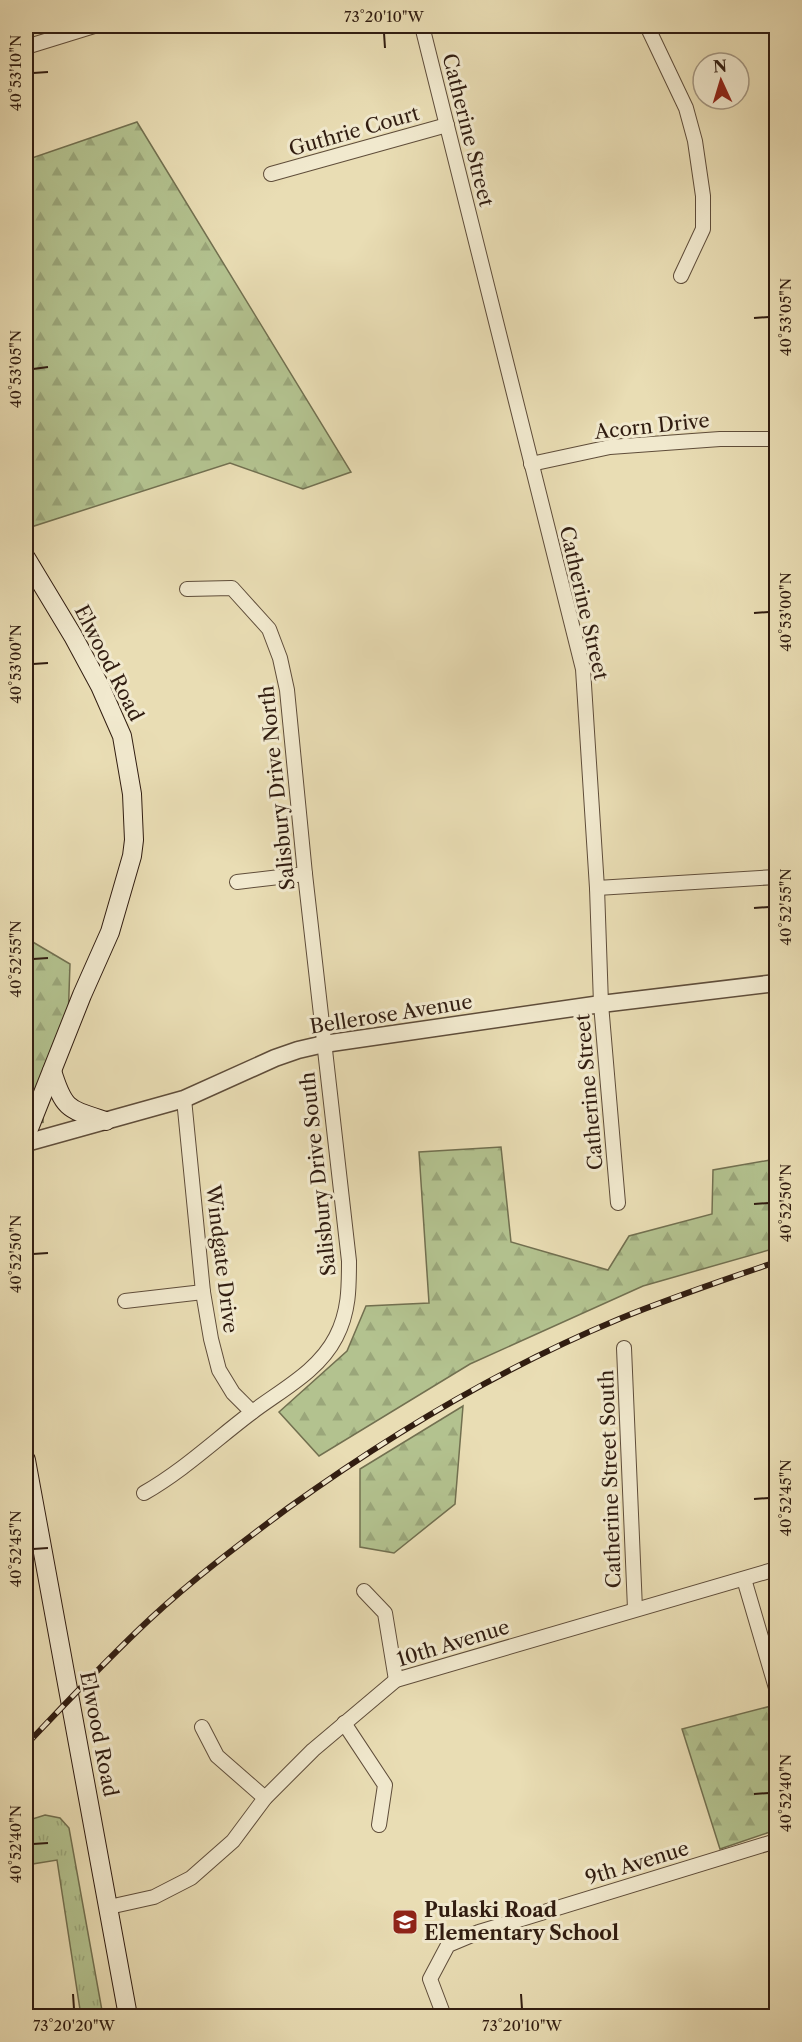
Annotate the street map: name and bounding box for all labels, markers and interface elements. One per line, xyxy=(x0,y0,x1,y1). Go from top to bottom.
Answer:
text: 73°20'10"W xyxy=(344,7,424,26)
text: 40°53'10"N xyxy=(6,35,25,111)
street label: Catherine Street xyxy=(437,51,499,209)
north arrow xyxy=(691,51,751,111)
text: N xyxy=(712,56,728,76)
street label: Guthrie Court xyxy=(286,101,422,161)
text: 40°53'05"N xyxy=(776,278,795,356)
text: 40°53'05"N xyxy=(6,330,25,408)
street label: Acorn Drive xyxy=(592,408,711,444)
street label: Catherine Street xyxy=(555,524,613,682)
text: 40°53'00"N xyxy=(776,572,795,652)
street label: Elwood Road xyxy=(69,601,149,725)
text: 40°53'00"N xyxy=(6,624,25,704)
street label: Salisbury Drive North xyxy=(254,684,300,891)
text: 40°52'55"N xyxy=(776,868,795,946)
text: 40°52'55"N xyxy=(6,920,25,998)
street label: Bellerose Avenue xyxy=(308,989,474,1039)
street label: Catherine Street xyxy=(570,1013,608,1171)
street label: Salisbury Drive South xyxy=(295,1070,341,1277)
text: 40°52'50"N xyxy=(776,1164,795,1242)
street label: Windgate Drive xyxy=(201,1182,243,1335)
text: 40°52'50"N xyxy=(6,1215,25,1293)
street label: Catherine Street South xyxy=(594,1369,626,1589)
text: 40°52'45"N xyxy=(776,1459,795,1537)
text: 40°52'45"N xyxy=(6,1510,25,1588)
street label: 10th Avenue xyxy=(394,1615,512,1671)
street label: Elwood Road xyxy=(75,1669,123,1799)
text: 40°52'40"N xyxy=(776,1754,795,1832)
text: 40°52'40"N xyxy=(6,1805,25,1883)
street label: 9th Avenue xyxy=(582,1836,692,1890)
place label: Pulaski Road Elementary School xyxy=(424,1898,619,1945)
school or university icon: Pulaski Road Elementary School xyxy=(390,1907,420,1937)
text: 73°20'20"W xyxy=(33,2016,116,2035)
text: 73°20'10"W xyxy=(482,2016,562,2035)

